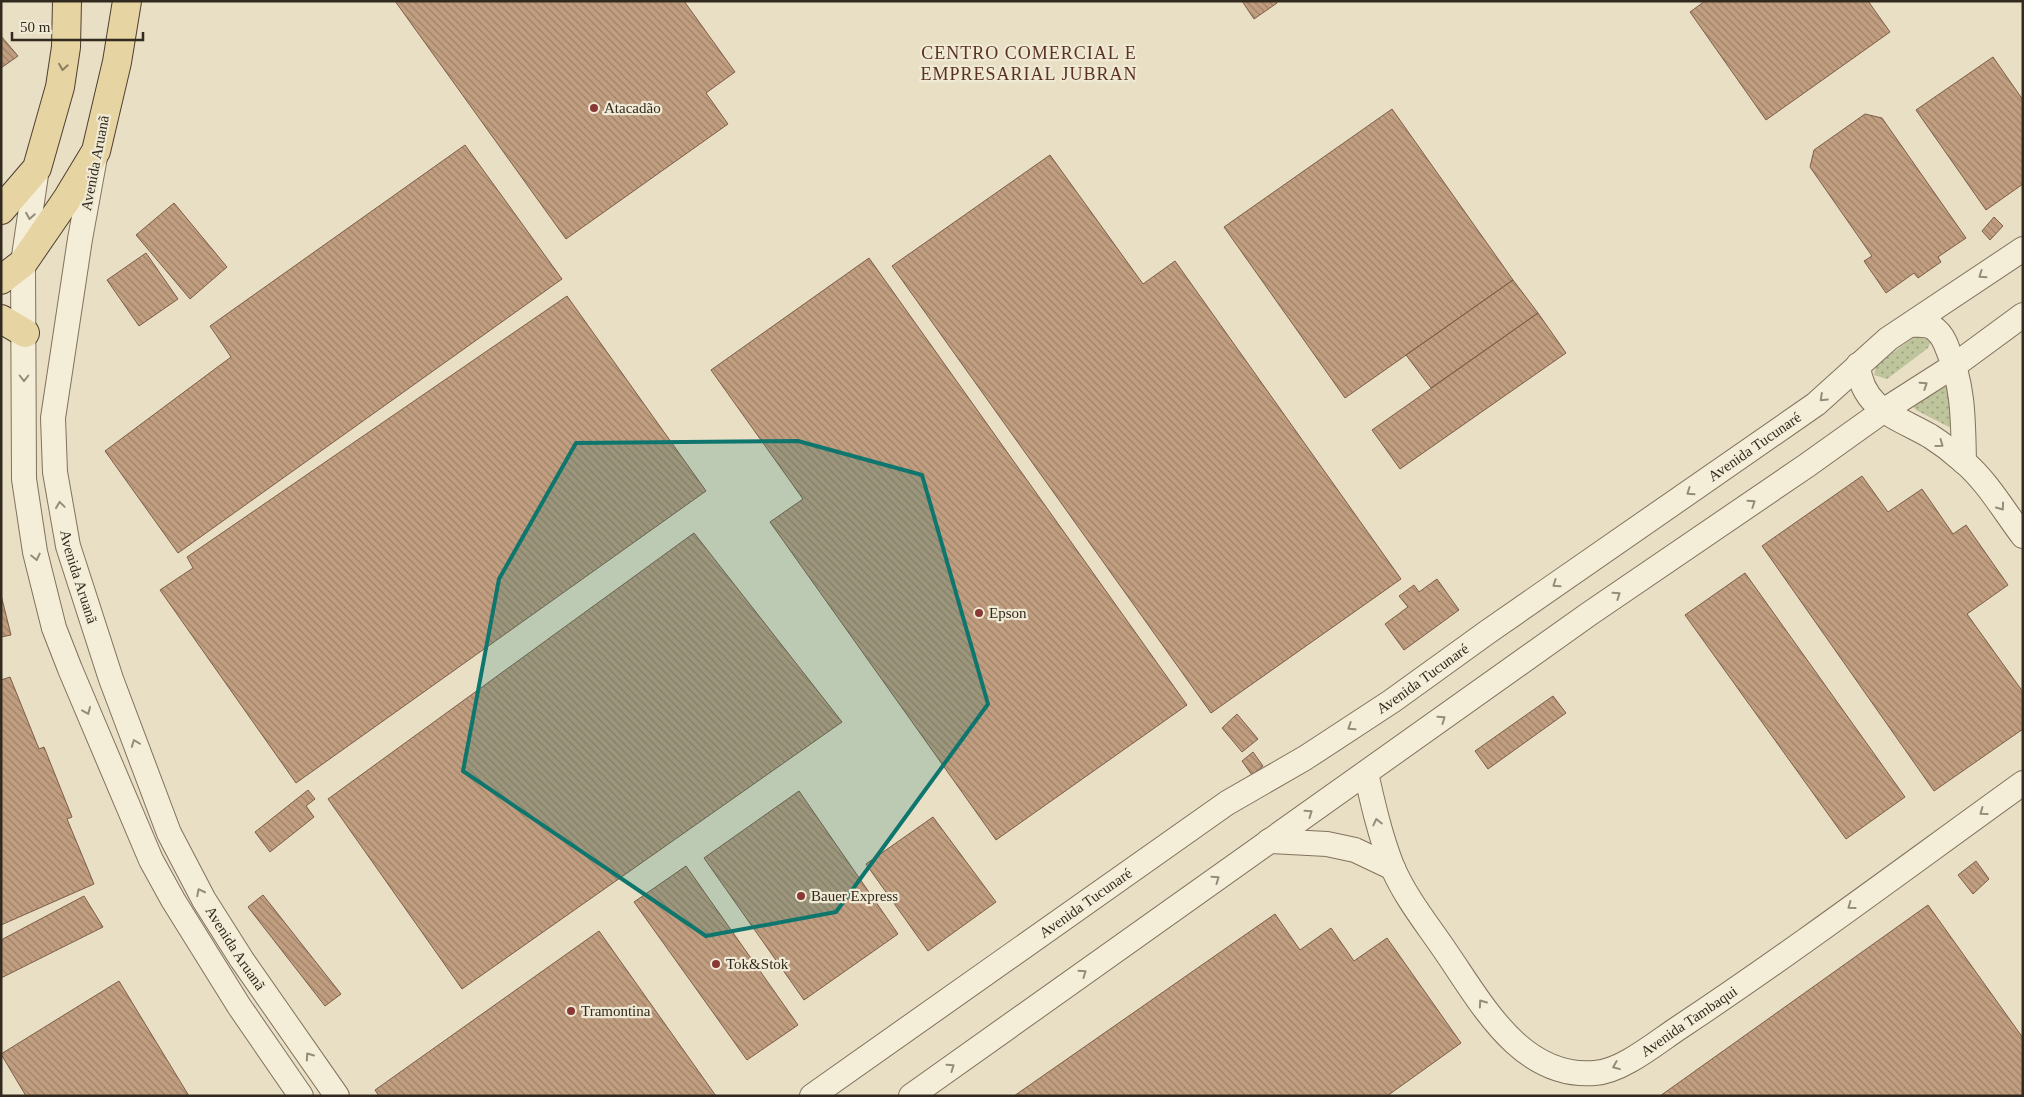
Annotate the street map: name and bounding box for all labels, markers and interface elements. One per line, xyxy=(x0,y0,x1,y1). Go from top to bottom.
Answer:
scale bar xyxy=(12,10,144,42)
text: 50 m xyxy=(20,19,51,35)
district label: CENTRO COMERCIAL E EMPRESARIAL JUBRAN xyxy=(921,43,1137,84)
one-way arrow xyxy=(58,64,69,72)
place label: Atacadão xyxy=(604,100,661,116)
marker: Atacadão xyxy=(588,102,600,114)
street label: Avenida Aruanã xyxy=(78,114,112,212)
one-way arrow xyxy=(25,212,36,220)
one-way arrow xyxy=(1978,269,1987,278)
one-way arrow xyxy=(19,374,29,382)
one-way arrow xyxy=(1918,382,1928,391)
one-way arrow xyxy=(1819,392,1828,401)
street label: Avenida Tucunaré xyxy=(1705,409,1804,484)
one-way arrow xyxy=(1935,438,1944,447)
one-way arrow xyxy=(1686,486,1696,495)
one-way arrow xyxy=(55,500,66,508)
one-way arrow xyxy=(1746,500,1755,509)
one-way arrow xyxy=(1995,501,2004,511)
street label: Avenida Aruanã xyxy=(57,529,101,626)
one-way arrow xyxy=(30,552,41,561)
one-way arrow xyxy=(1552,578,1562,587)
one-way arrow xyxy=(1612,591,1621,601)
place label: Epson xyxy=(989,605,1027,621)
marker: Epson xyxy=(973,607,985,619)
street label: Avenida Tucunaré xyxy=(1374,640,1472,717)
one-way arrow xyxy=(81,706,92,715)
one-way arrow xyxy=(1436,715,1445,725)
one-way arrow xyxy=(1348,721,1357,731)
one-way arrow xyxy=(131,739,141,748)
one-way arrow xyxy=(1979,806,1989,815)
one-way arrow xyxy=(1303,810,1313,819)
one-way arrow xyxy=(1372,817,1383,826)
street label: Avenida Tucunaré xyxy=(1036,865,1135,941)
one-way arrow xyxy=(1210,876,1220,885)
one-way arrow xyxy=(196,888,206,897)
place label: Bauer Express xyxy=(811,888,898,904)
marker: Bauer Express xyxy=(795,890,807,902)
one-way arrow xyxy=(1847,900,1857,909)
street label: Avenida Aruanã xyxy=(202,903,269,993)
place label: Tok&Stok xyxy=(726,956,789,972)
marker: Tok&Stok xyxy=(710,958,722,970)
one-way arrow xyxy=(1078,970,1087,979)
street label: Avenida Tambaqui xyxy=(1638,983,1740,1060)
one-way arrow xyxy=(1479,999,1488,1009)
place label: Tramontina xyxy=(581,1003,651,1019)
marker: Tramontina xyxy=(565,1005,577,1017)
one-way arrow xyxy=(306,1052,315,1062)
one-way arrow xyxy=(1612,1061,1620,1071)
one-way arrow xyxy=(945,1064,955,1073)

